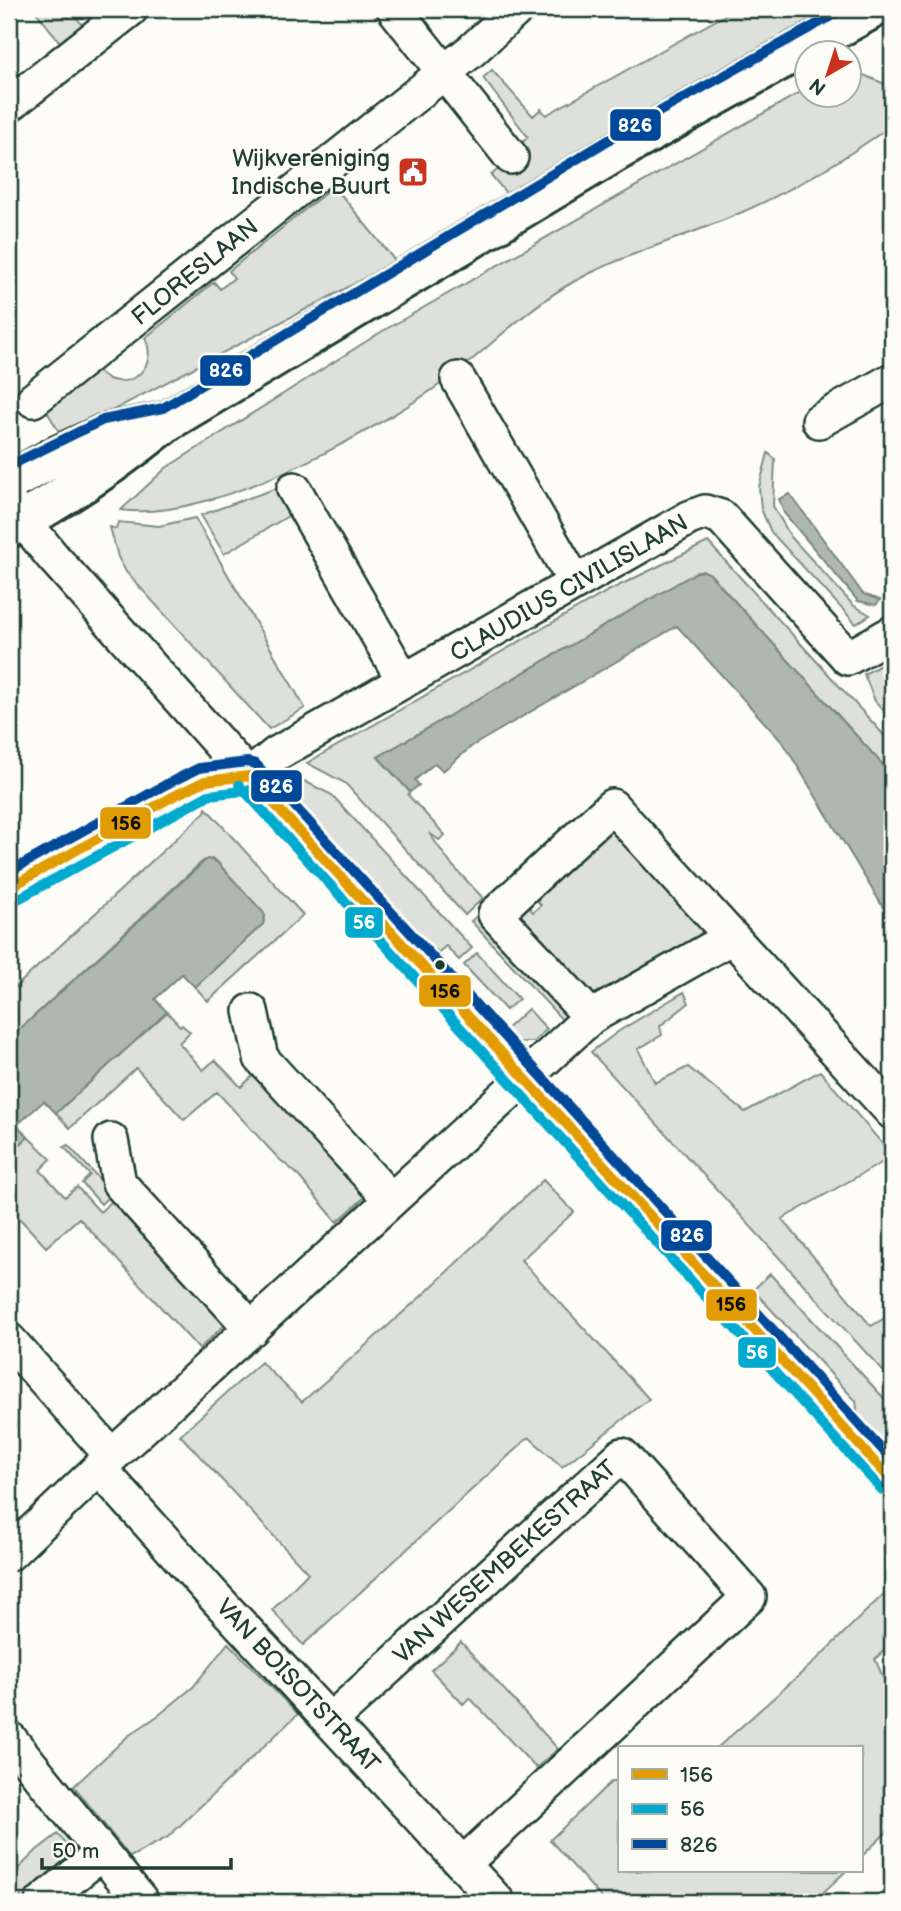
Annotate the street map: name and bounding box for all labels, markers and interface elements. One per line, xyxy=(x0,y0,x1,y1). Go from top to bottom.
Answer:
north arrow xyxy=(792,38,862,108)
text: N xyxy=(805,73,831,99)
line badge: 826 xyxy=(609,108,662,142)
text: 826 xyxy=(618,115,652,138)
place label: Wijkvereniging Indische Buurt xyxy=(232,144,391,201)
public building icon: Wijkvereniging Indische Buurt xyxy=(396,155,430,189)
street label: FLORESLAAN xyxy=(126,212,264,332)
line badge: 826 xyxy=(199,354,252,387)
text: 826 xyxy=(209,360,243,383)
street label: CLAUDIUS CIVILISLAAN xyxy=(445,508,693,668)
line badge: 826 xyxy=(250,769,303,803)
text: 826 xyxy=(259,776,293,799)
line badge: 156 xyxy=(99,806,152,840)
text: 156 xyxy=(111,813,141,836)
line badge: 56 xyxy=(344,906,384,939)
text: 56 xyxy=(353,912,375,935)
unlabelled marker xyxy=(433,958,447,972)
line badge: 156 xyxy=(418,974,472,1008)
text: 156 xyxy=(430,981,460,1004)
line badge: 826 xyxy=(660,1219,713,1252)
text: 826 xyxy=(670,1225,704,1248)
line badge: 156 xyxy=(705,1288,758,1322)
text: 156 xyxy=(716,1294,746,1317)
line badge: 56 xyxy=(737,1336,777,1369)
text: 56 xyxy=(746,1342,768,1365)
street label: VAN WESEMBEKESTRAAT xyxy=(387,1454,623,1670)
street label: VAN BOISOTSTRAAT xyxy=(210,1593,386,1779)
legend xyxy=(618,1746,862,1872)
text: 156 xyxy=(680,1763,713,1788)
text: 56 xyxy=(680,1797,705,1822)
scale bar xyxy=(42,1827,231,1871)
text: 826 xyxy=(680,1833,718,1858)
text: 50 m xyxy=(52,1839,99,1864)

